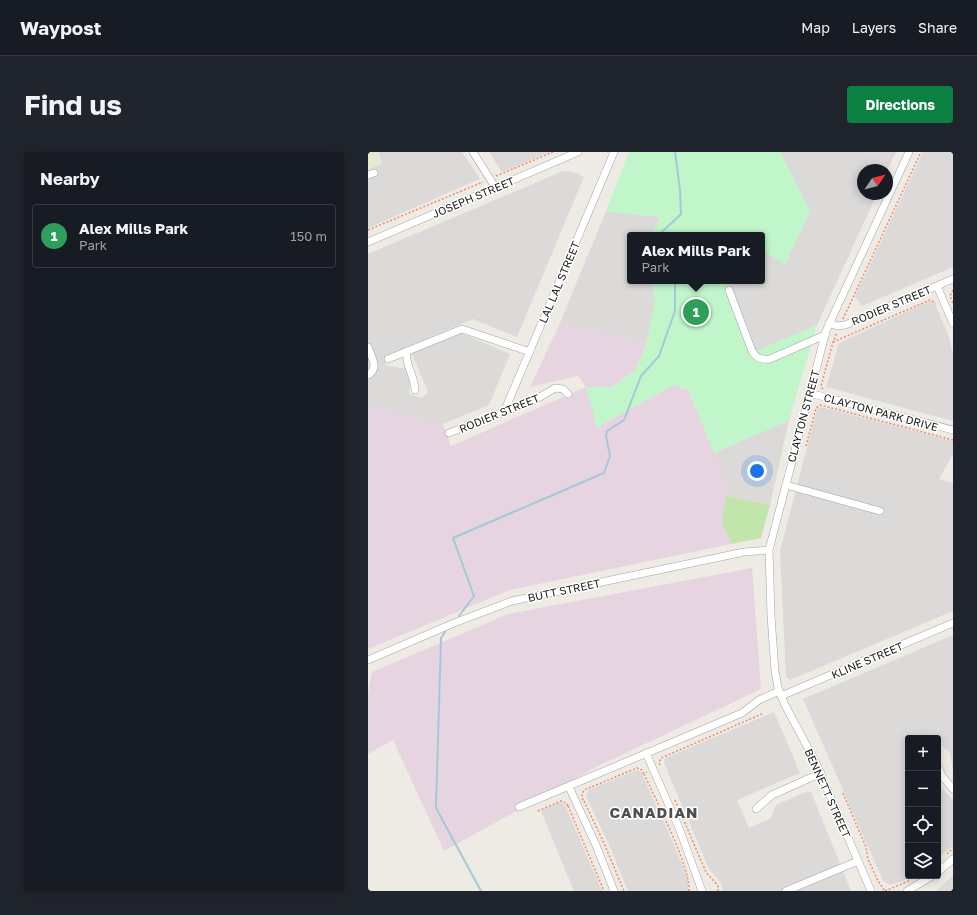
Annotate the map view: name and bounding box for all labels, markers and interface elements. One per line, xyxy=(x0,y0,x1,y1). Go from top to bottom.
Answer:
text: Waypost xyxy=(20,16,101,39)
text: Map xyxy=(801,19,830,36)
text: Layers xyxy=(852,19,896,36)
text: Share xyxy=(918,19,957,36)
button: Directions xyxy=(847,86,953,123)
text: Find us xyxy=(24,88,122,121)
north arrow xyxy=(857,164,893,200)
text: Nearby xyxy=(40,168,100,189)
street label: JOSEPH STREET xyxy=(430,174,516,220)
text: Alex Mills Park xyxy=(79,219,188,237)
text: 1 xyxy=(51,228,57,244)
text: 150 m xyxy=(290,228,327,244)
popup xyxy=(627,232,765,284)
text: Park xyxy=(79,237,107,253)
street label: LAL LAL STREET xyxy=(536,239,582,325)
text: Alex Mills Park xyxy=(641,241,751,259)
text: Park xyxy=(641,259,670,275)
street label: RODIER STREET xyxy=(849,282,933,328)
pin: 1 xyxy=(683,297,709,327)
street label: CLAYTON STREET xyxy=(784,368,822,464)
street label: CLAYTON PARK DRIVE xyxy=(822,390,940,434)
street label: RODIER STREET xyxy=(457,391,541,435)
your location xyxy=(747,461,767,481)
street label: BUTT STREET xyxy=(527,576,602,604)
street label: KLINE STREET xyxy=(829,639,905,681)
map controls xyxy=(905,735,941,879)
button: + xyxy=(905,735,941,771)
street label: BENNETT STREET xyxy=(803,746,854,840)
button: − xyxy=(905,771,941,807)
district label: CANADIAN xyxy=(610,803,698,821)
button: locate xyxy=(905,807,941,843)
button: layers xyxy=(905,843,941,879)

